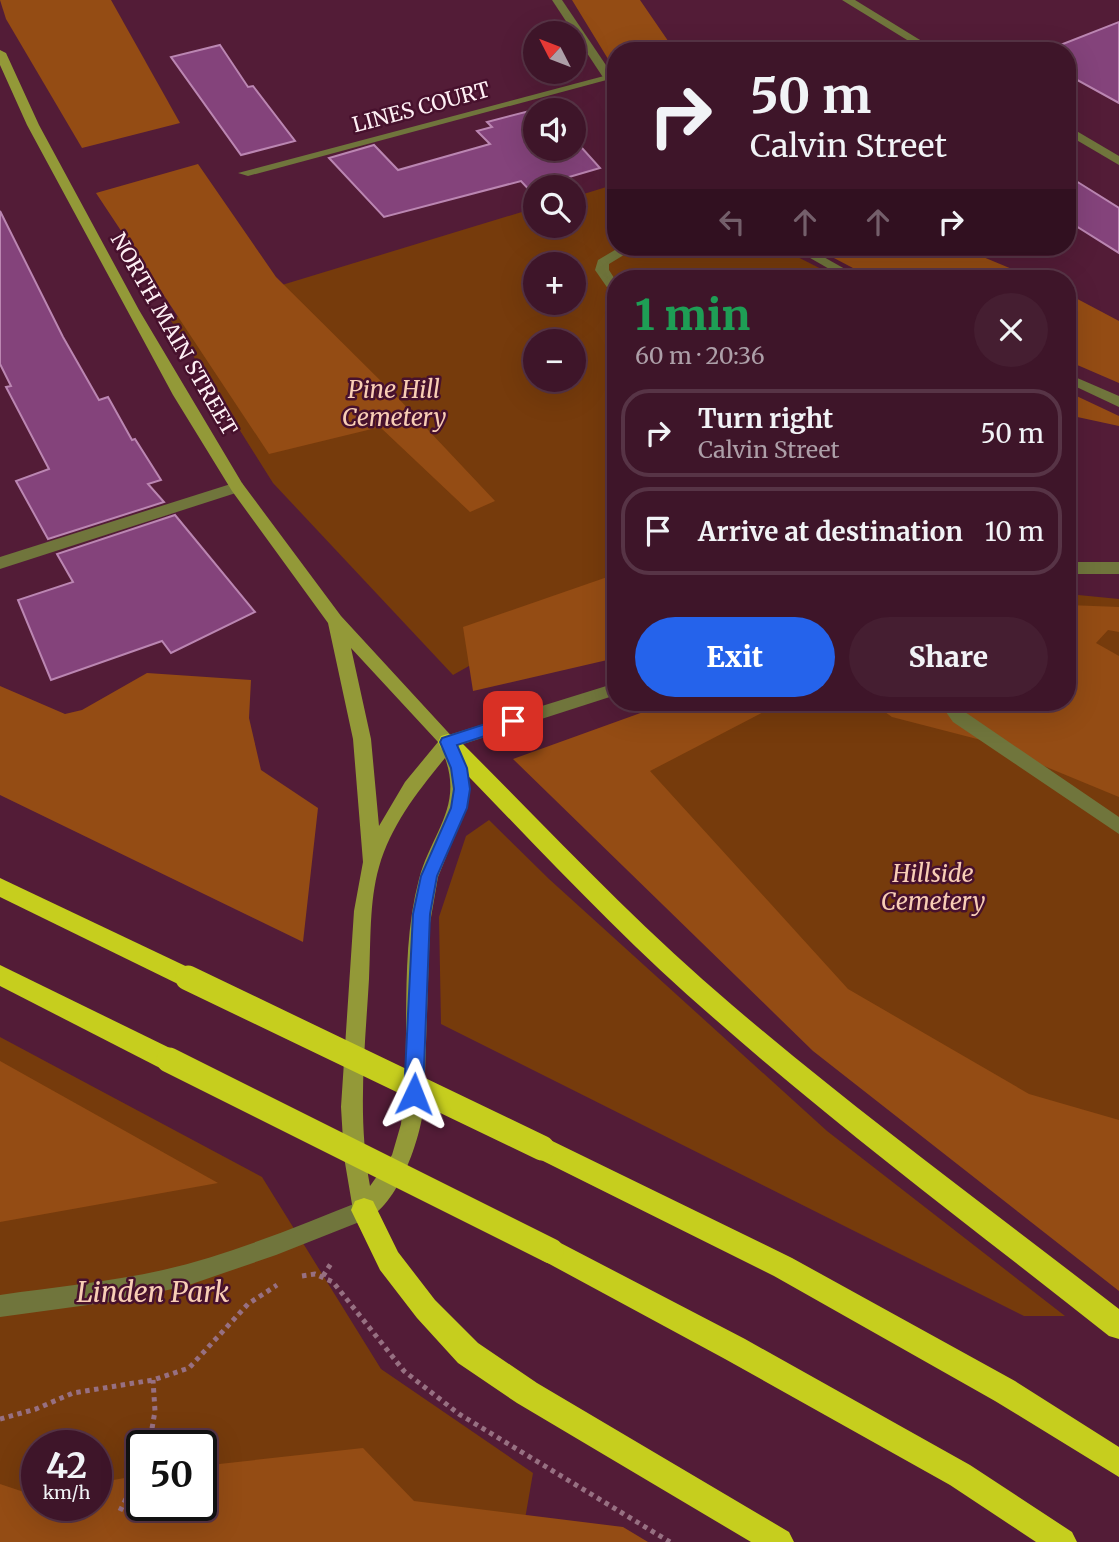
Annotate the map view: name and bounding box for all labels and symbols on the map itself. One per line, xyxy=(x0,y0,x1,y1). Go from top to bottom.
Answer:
north arrow xyxy=(523,21,586,84)
street label: LINES COURT xyxy=(349,76,493,138)
street label: NORTH MAIN STREET xyxy=(105,228,243,441)
park label: Pine Hill Cemetery xyxy=(342,374,446,433)
pin xyxy=(483,691,543,751)
park label: Hillside Cemetery xyxy=(881,858,985,917)
position arrow xyxy=(377,1057,451,1131)
park label: Linden Park xyxy=(77,1274,229,1310)
speed limit sign: 50 xyxy=(126,1430,217,1521)

